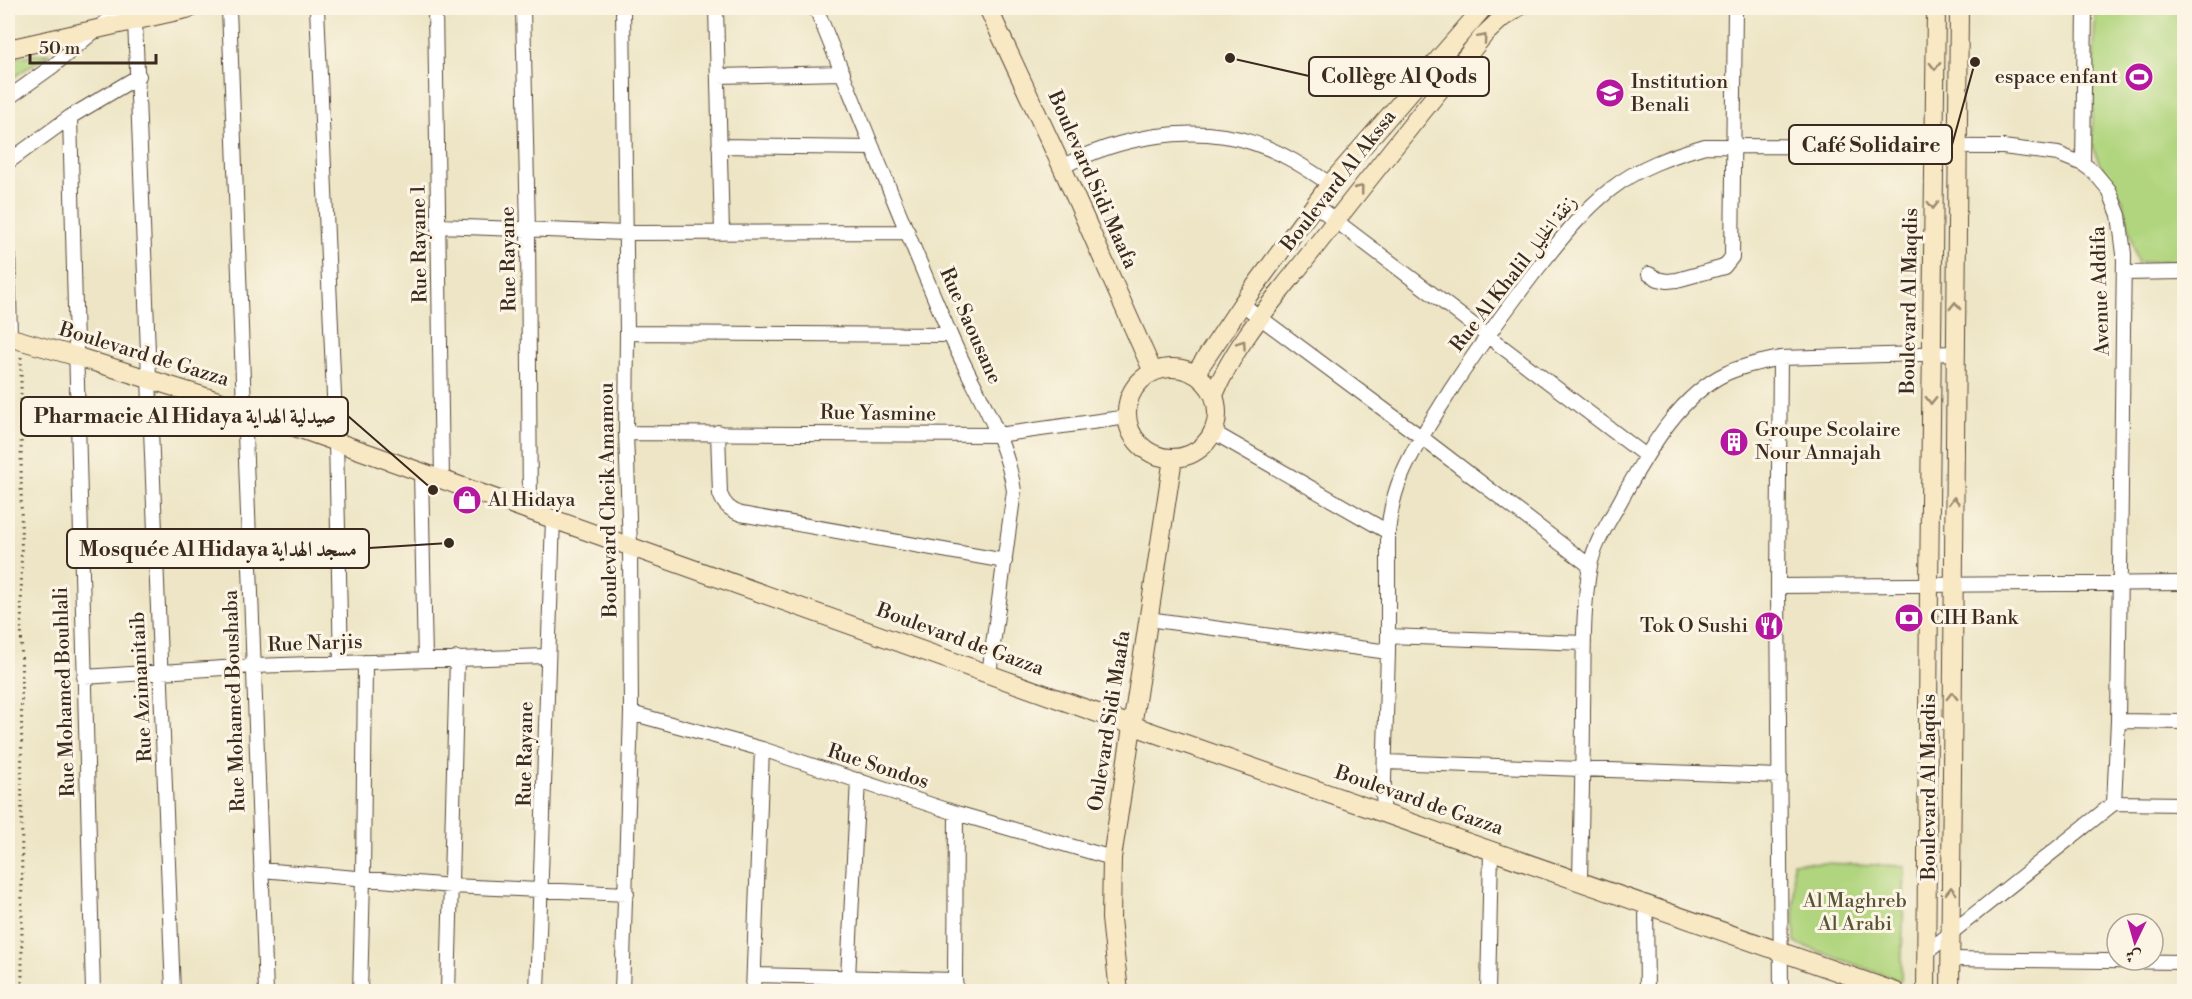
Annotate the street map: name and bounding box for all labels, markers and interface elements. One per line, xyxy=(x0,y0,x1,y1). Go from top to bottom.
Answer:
scale bar xyxy=(30,27,156,65)
one-way arrow xyxy=(1476,34,1487,45)
text: 50 m xyxy=(39,37,81,60)
callout: Collège Al Qods xyxy=(1309,57,1489,96)
one-way arrow xyxy=(1929,61,1941,70)
sports icon: espace enfant xyxy=(2123,61,2155,93)
text: Collège Al Qods xyxy=(1321,64,1477,90)
place label: espace enfant xyxy=(1995,65,2118,90)
place label: Institution Benali xyxy=(1630,70,1728,118)
school or university icon: Institution Benali xyxy=(1594,77,1626,109)
street label: Boulevard Sidi Maafa xyxy=(1041,86,1143,274)
street label: Boulevard Al Akssa xyxy=(1275,104,1403,258)
callout: Café Solidaire xyxy=(1789,125,1952,164)
text: Café Solidaire xyxy=(1802,133,1940,159)
street label: Rue Rayane 1 xyxy=(406,184,434,303)
one-way arrow xyxy=(1353,185,1364,196)
street label: Rue Al Khalil زنقة الخليل xyxy=(1445,191,1584,358)
one-way arrow xyxy=(1927,200,1939,209)
street label: Rue Rayane xyxy=(496,206,522,312)
street label: Boulevard Al Maqdis xyxy=(1896,208,1924,395)
street label: Avenue Addifa xyxy=(2086,225,2116,357)
street label: Rue Saousane xyxy=(933,264,1007,388)
one-way arrow xyxy=(1949,302,1961,311)
street label: Boulevard de Gazza xyxy=(55,317,233,393)
one-way arrow xyxy=(1235,340,1246,351)
street label: Boulevard Cheik Amamou xyxy=(594,382,624,619)
one-way arrow xyxy=(1925,395,1937,404)
callout: Pharmacie Al Hidaya صيدلية الهداية xyxy=(21,397,348,436)
street label: Rue Yasmine xyxy=(820,400,936,428)
text: Pharmacie Al Hidaya صيدلية الهداية xyxy=(34,404,336,430)
place label: Groupe Scolaire Nour Annajah xyxy=(1755,418,1901,466)
building icon: Groupe Scolaire Nour Annajah xyxy=(1718,426,1750,458)
shop icon: Al Hidaya xyxy=(451,484,483,516)
place label: Al Hidaya xyxy=(487,488,576,513)
one-way arrow xyxy=(1948,497,1960,506)
callout: Mosquée Al Hidaya مسجد الهداية xyxy=(67,529,369,568)
text: Mosquée Al Hidaya مسجد الهداية xyxy=(79,537,357,563)
street label: Rue Mohamed Bouhlali xyxy=(49,586,81,798)
street label: Rue Mohamed Boushaba xyxy=(219,588,251,813)
street label: Boulevard de Gazza xyxy=(872,598,1048,682)
bank icon: CIH Bank xyxy=(1893,602,1925,634)
place label: CIH Bank xyxy=(1930,606,2020,631)
restaurant icon: Tok O Sushi xyxy=(1753,610,1785,642)
street label: Rue Azimanitaib xyxy=(126,611,158,763)
place label: Tok O Sushi xyxy=(1640,614,1748,639)
street label: Oulevard Sidi Maafa xyxy=(1083,628,1137,813)
street label: Rue Narjis xyxy=(267,630,363,658)
one-way arrow xyxy=(1946,692,1958,701)
street label: Boulevard Al Maqdis xyxy=(1917,694,1942,881)
street label: Rue Rayane xyxy=(513,701,539,807)
street label: Rue Sondos xyxy=(824,739,932,795)
street label: Boulevard de Gazza xyxy=(1331,760,1507,842)
one-way arrow xyxy=(1945,887,1957,896)
park label: Al Maghreb Al Arabi xyxy=(1802,889,1907,937)
north arrow xyxy=(2105,912,2165,972)
text: ش xyxy=(2125,945,2143,967)

